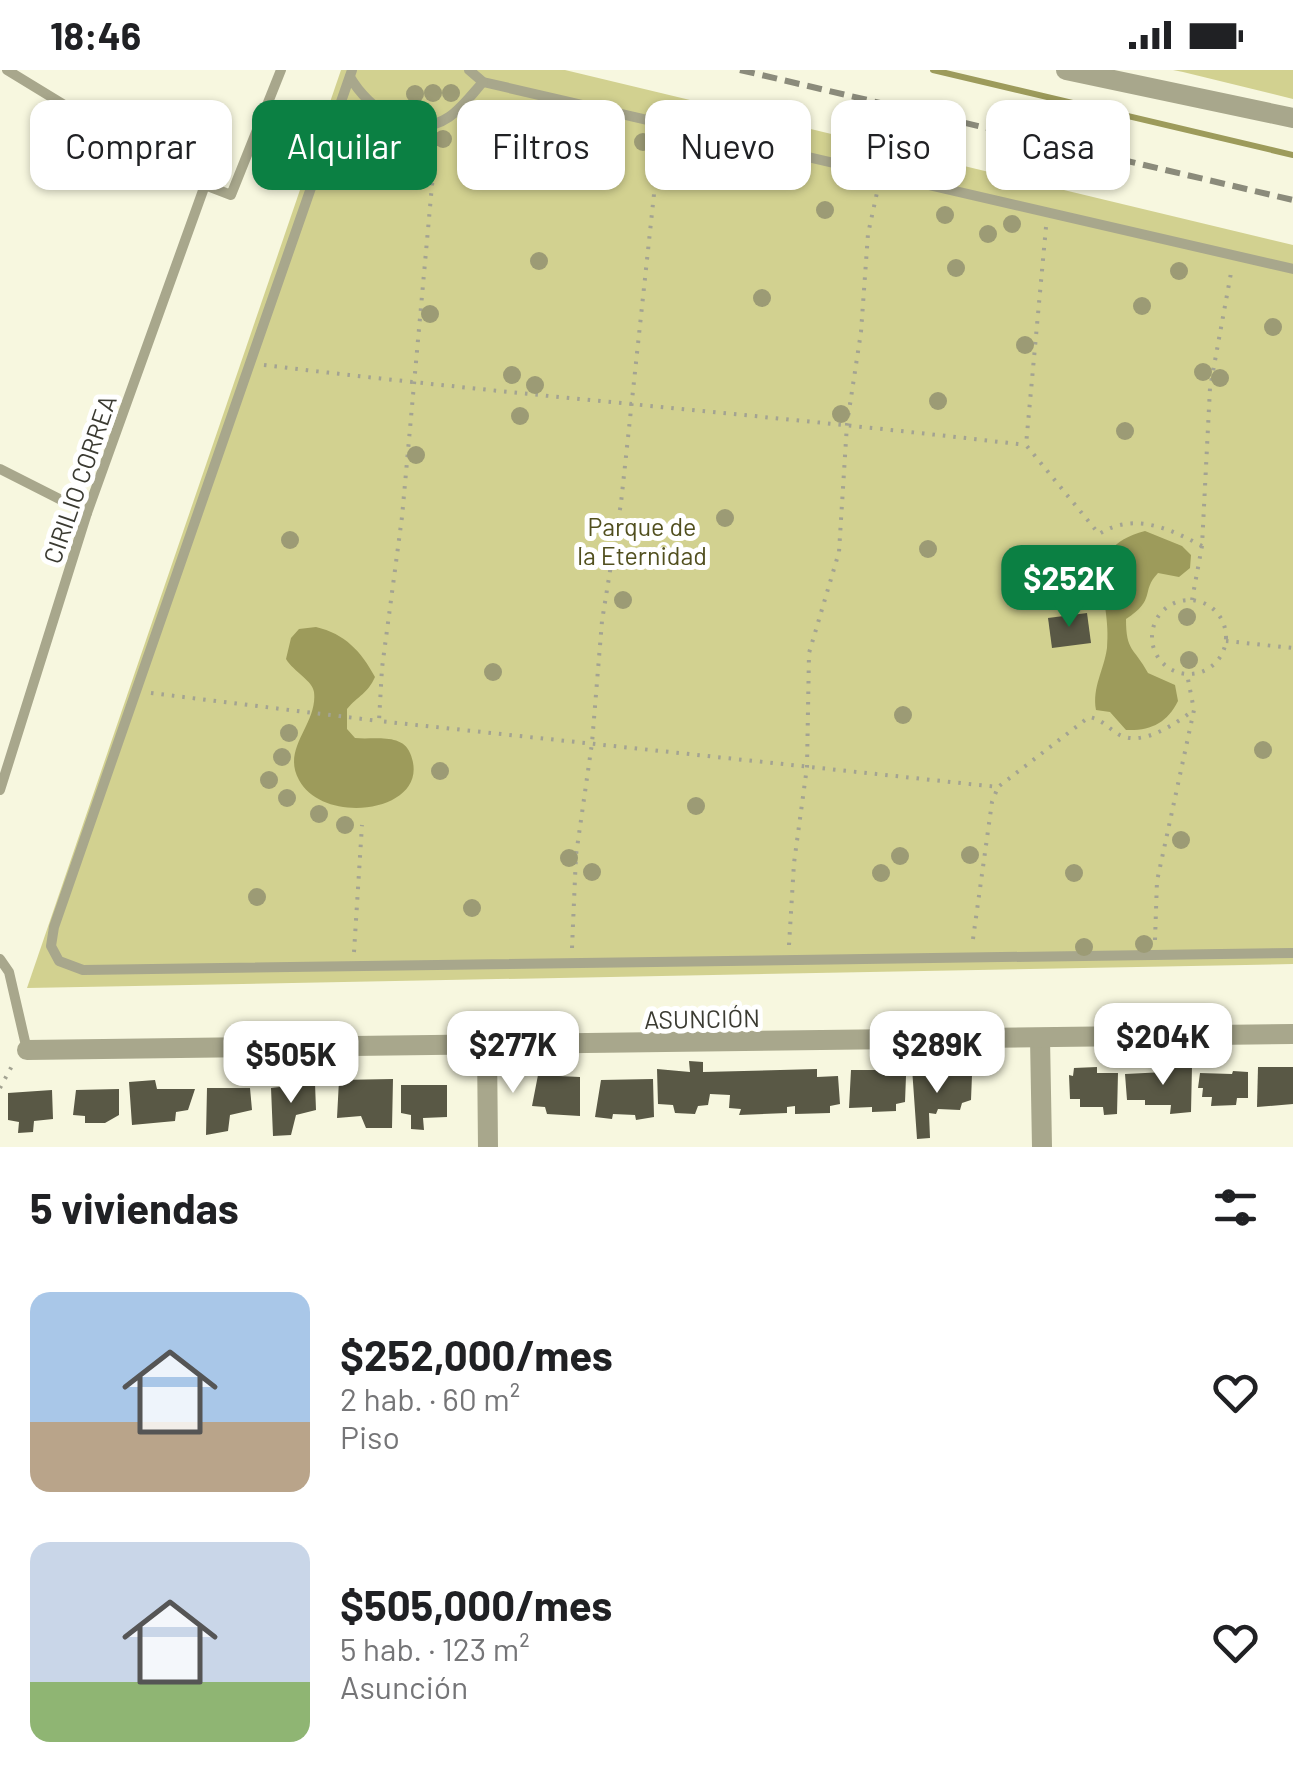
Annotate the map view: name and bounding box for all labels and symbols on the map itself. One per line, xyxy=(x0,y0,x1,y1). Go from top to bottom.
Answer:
street label: CIRILIO CORREA xyxy=(36,391,122,567)
park label: Parque de la Eternidad xyxy=(577,511,707,570)
pin: $252K xyxy=(999,545,1139,630)
street label: ASUNCIÓN xyxy=(644,1002,760,1034)
pin: $204K xyxy=(1093,1003,1233,1088)
pin: $277K xyxy=(443,1011,583,1096)
pin: $289K xyxy=(867,1011,1007,1096)
pin: $505K xyxy=(221,1021,361,1106)

